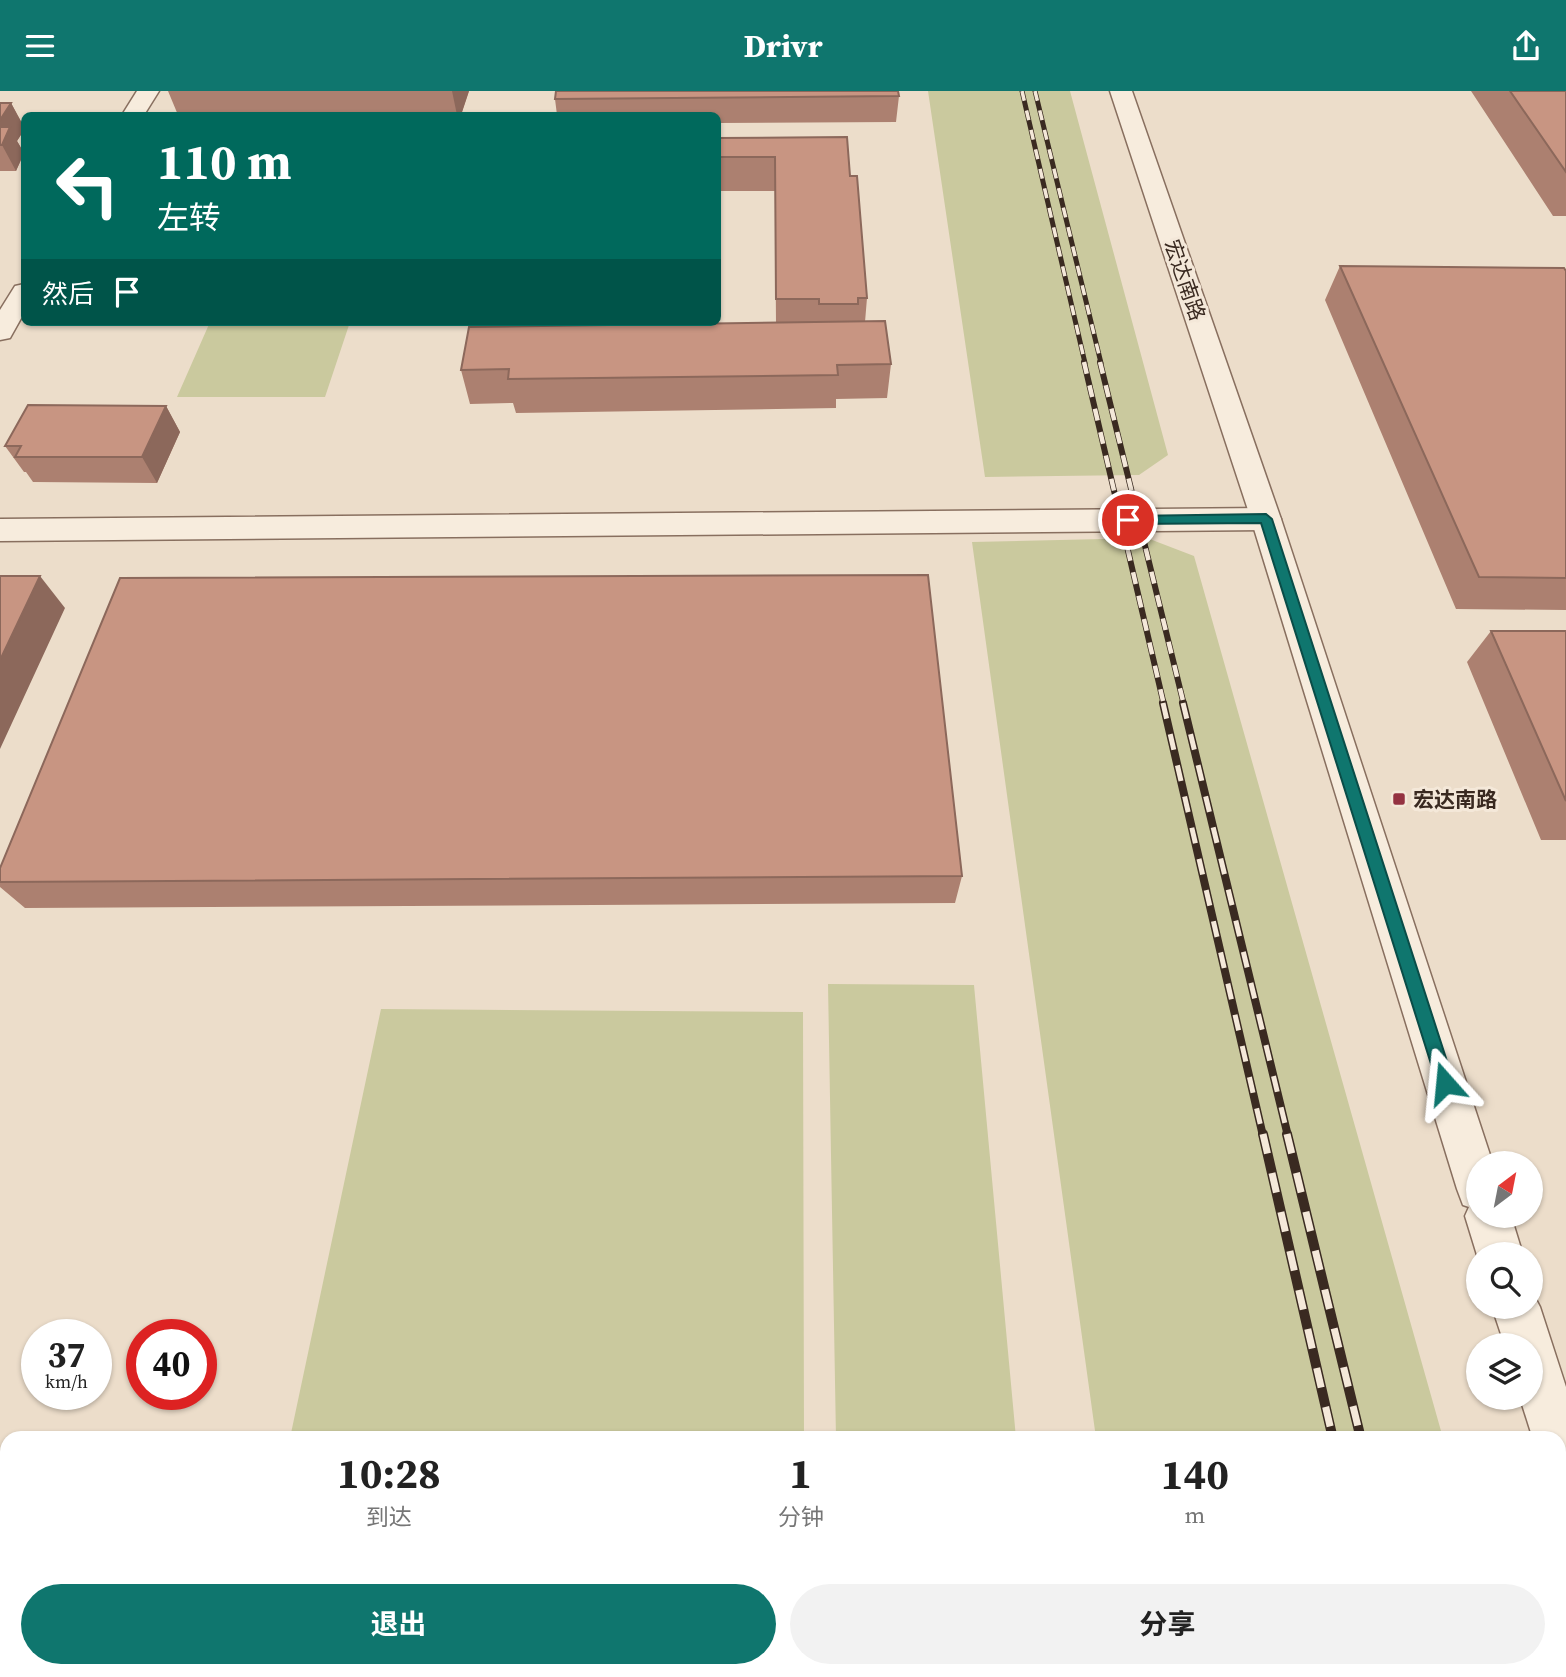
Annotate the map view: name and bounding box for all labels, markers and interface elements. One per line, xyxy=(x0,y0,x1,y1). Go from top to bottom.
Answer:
text: Drivr xyxy=(743,24,823,68)
icon: menu xyxy=(21,27,59,65)
icon: share xyxy=(1507,27,1545,65)
text: 110 m xyxy=(157,128,292,195)
icon: left xyxy=(42,140,133,231)
text: 左转 xyxy=(157,196,221,240)
street label: 宏达南路 xyxy=(1158,236,1212,324)
icon: arrive xyxy=(108,273,146,311)
text: 然后 xyxy=(42,276,94,312)
pin xyxy=(1098,490,1158,550)
icon: arrive xyxy=(1109,501,1147,539)
place label: 宏达南路 xyxy=(1413,785,1497,814)
marker: 宏达南路 xyxy=(1391,791,1407,807)
position arrow xyxy=(1408,1046,1482,1120)
north arrow xyxy=(1466,1151,1544,1229)
map controls xyxy=(1466,1151,1543,1410)
button: search xyxy=(1466,1242,1543,1319)
speed limit sign: 40 xyxy=(126,1319,217,1410)
text: 37 xyxy=(48,1331,85,1379)
button: layers xyxy=(1466,1333,1543,1410)
text: km/h xyxy=(45,1369,88,1394)
text: 10:28 xyxy=(337,1444,441,1502)
text: 1 xyxy=(789,1444,812,1502)
text: 140 xyxy=(1161,1445,1229,1503)
text: m xyxy=(1184,1499,1205,1531)
text: 到达 xyxy=(366,1501,412,1533)
text: 分钟 xyxy=(778,1501,824,1533)
button: 退出 xyxy=(21,1584,776,1664)
button: 分享 xyxy=(790,1584,1545,1664)

